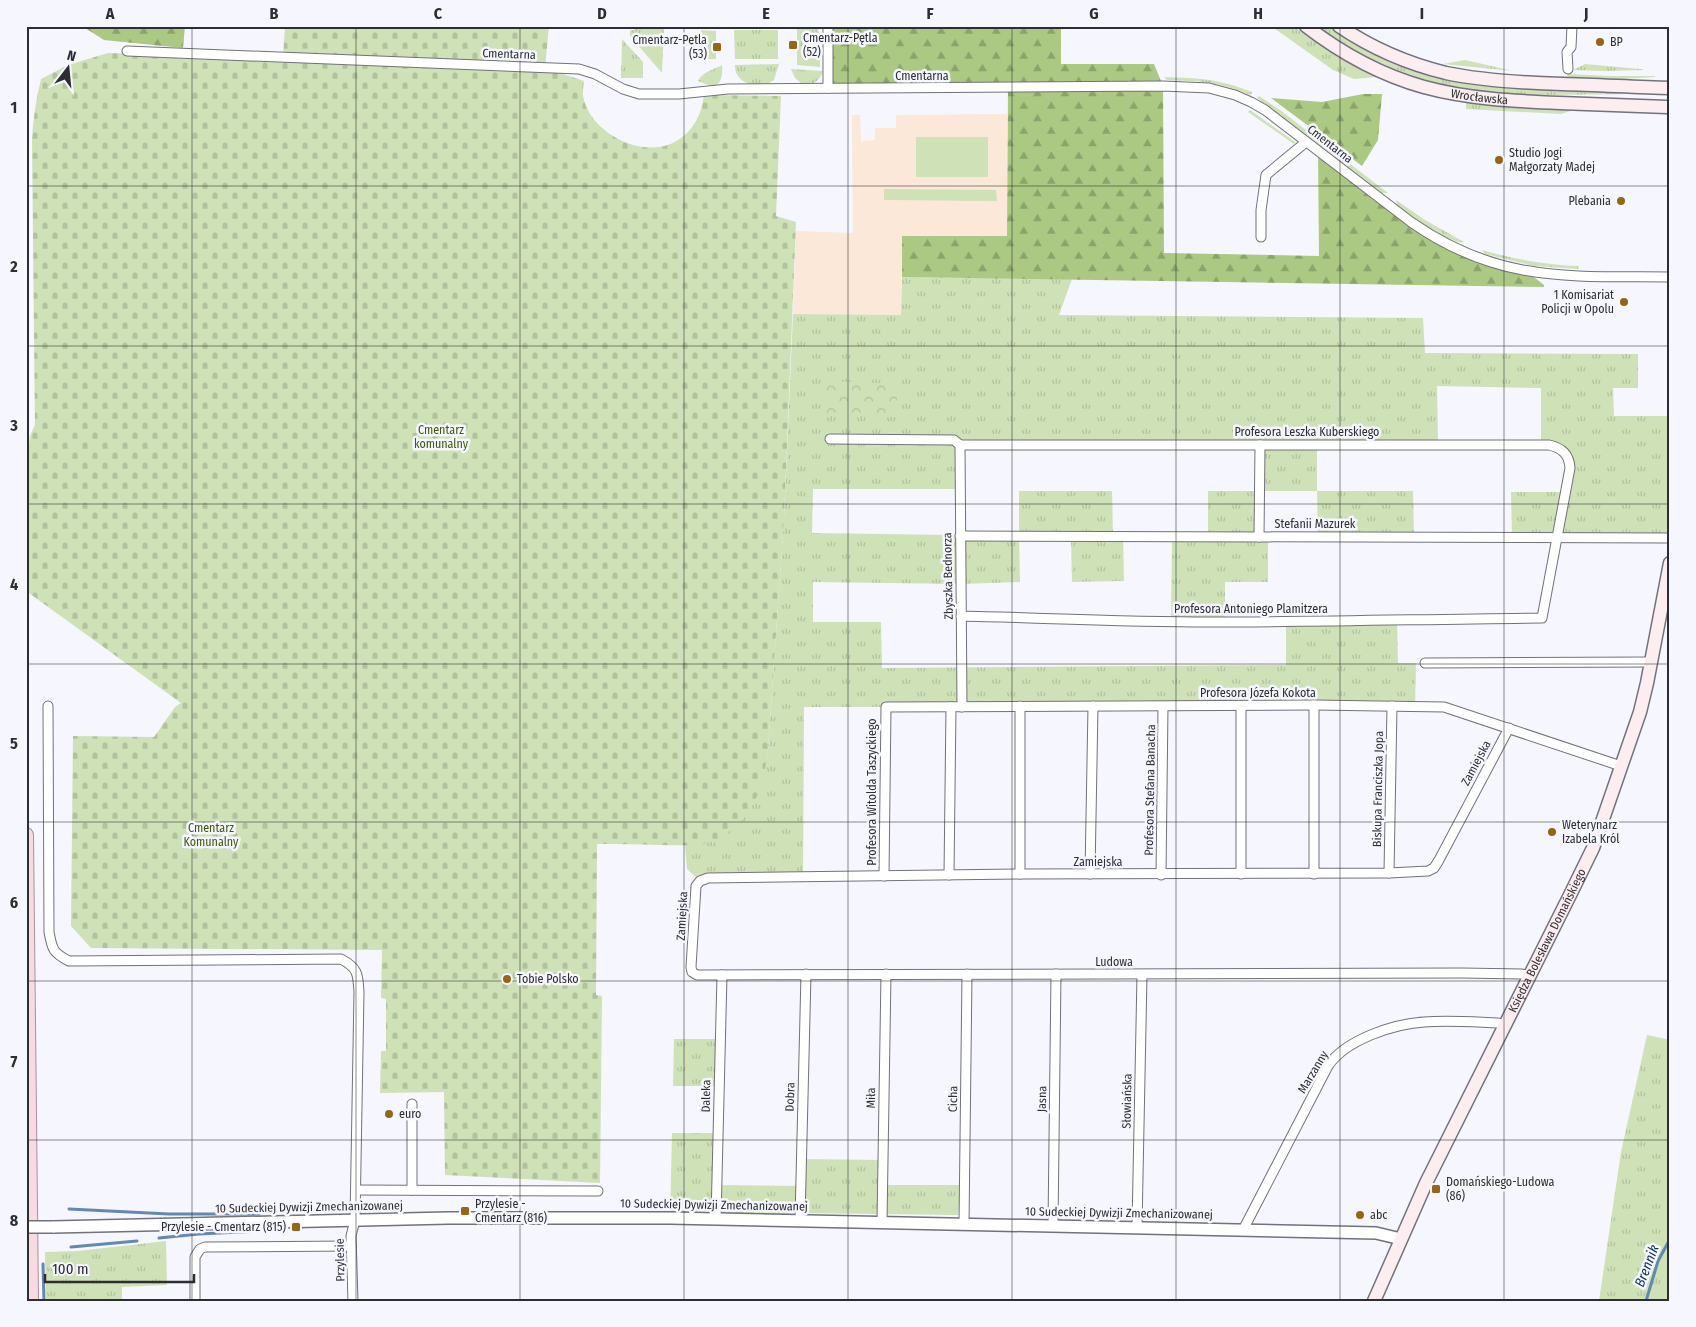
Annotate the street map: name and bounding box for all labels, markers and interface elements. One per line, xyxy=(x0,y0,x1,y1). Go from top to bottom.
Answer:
text: A xyxy=(105,4,115,23)
text: B xyxy=(270,4,279,23)
text: C xyxy=(434,4,443,23)
text: D xyxy=(597,4,607,23)
text: E xyxy=(762,4,770,23)
text: F xyxy=(926,4,934,23)
text: G xyxy=(1089,4,1099,23)
text: H xyxy=(1253,4,1263,23)
text: I xyxy=(1420,4,1424,23)
text: J xyxy=(1583,4,1588,23)
place label: Cmentarz-Pętla (52) xyxy=(803,31,878,59)
place label: Cmentarz-Pętla (53) xyxy=(632,33,707,61)
place label: BP xyxy=(1610,35,1623,49)
marker: BP xyxy=(1594,36,1606,48)
marker: Cmentarz-Pętla (52) xyxy=(787,39,799,51)
marker: Cmentarz-Pętla (53) xyxy=(711,41,723,53)
north arrow xyxy=(42,42,92,92)
street label: Cmentarna xyxy=(482,46,536,62)
text: N xyxy=(65,47,78,65)
street label: Cmentarna xyxy=(895,69,949,83)
street label: Wrocławska xyxy=(1450,86,1509,107)
text: 1 xyxy=(11,98,17,117)
street label: Cmentarna xyxy=(1305,122,1355,166)
place label: Studio Jogi Małgorzaty Madej xyxy=(1509,146,1595,174)
marker: Studio Jogi Małgorzaty Madej xyxy=(1493,154,1505,166)
place label: Plebania xyxy=(1568,194,1611,208)
marker: Plebania xyxy=(1615,195,1627,207)
text: 2 xyxy=(9,257,18,276)
place label: 1 Komisariat Policji w Opolu xyxy=(1541,288,1614,316)
marker: 1 Komisariat Policji w Opolu xyxy=(1618,296,1630,308)
text: 3 xyxy=(9,416,18,435)
park label: Cmentarz komunalny xyxy=(414,423,469,451)
street label: Profesora Leszka Kuberskiego xyxy=(1235,425,1379,439)
street label: Stefanii Mazurek xyxy=(1275,517,1356,531)
street label: Zbyszka Bednorza xyxy=(940,532,956,620)
text: 4 xyxy=(10,575,18,594)
street label: Profesora Antoniego Plamitzera xyxy=(1174,602,1328,616)
street label: Profesora Józefa Kokota xyxy=(1200,686,1316,700)
street label: Profesora Witolda Taszyckiego xyxy=(865,718,879,866)
street label: Profesora Stefana Banacha xyxy=(1142,724,1158,856)
street label: Biskupa Franciszka Jopa xyxy=(1370,731,1386,847)
text: 5 xyxy=(10,734,18,753)
street label: Zamiejska xyxy=(1458,738,1494,788)
place label: Weterynarz Izabela Król xyxy=(1562,818,1619,846)
park label: Cmentarz Komunalny xyxy=(184,821,239,849)
marker: Weterynarz Izabela Król xyxy=(1546,826,1558,838)
street label: Zamiejska xyxy=(1074,855,1123,869)
street label: Księdza Bolesława Domańskiego xyxy=(1505,866,1589,1015)
street label: Zamiejska xyxy=(674,891,690,941)
text: 6 xyxy=(10,893,18,912)
street label: Ludowa xyxy=(1095,955,1133,969)
place label: Tobie Polsko xyxy=(517,972,579,986)
marker: Tobie Polsko xyxy=(501,973,513,985)
street label: Marzanny xyxy=(1295,1048,1331,1096)
text: 7 xyxy=(11,1052,18,1071)
street label: Słowiańska xyxy=(1120,1073,1134,1129)
street label: Daleka xyxy=(699,1079,713,1113)
street label: Dobra xyxy=(782,1082,798,1112)
street label: Cicha xyxy=(946,1086,960,1112)
street label: Jasna xyxy=(1035,1086,1049,1112)
street label: Miła xyxy=(864,1087,878,1109)
place label: euro xyxy=(399,1107,421,1121)
marker: euro xyxy=(383,1108,395,1120)
place label: Domańskiego-Ludowa (86) xyxy=(1446,1175,1554,1203)
marker: Domańskiego-Ludowa (86) xyxy=(1430,1183,1442,1195)
street label: 10 Sudeckiej Dywizji Zmechanizowanej xyxy=(620,1196,808,1214)
place label: Przylesie - Cmentarz (816) xyxy=(475,1197,548,1225)
street label: 10 Sudeckiej Dywizji Zmechanizowanej xyxy=(215,1198,403,1216)
street label: 10 Sudeckiej Dywizji Zmechanizowanej xyxy=(1025,1204,1213,1222)
marker: Przylesie - Cmentarz (816) xyxy=(459,1205,471,1217)
place label: abc xyxy=(1370,1208,1387,1222)
marker: abc xyxy=(1354,1209,1366,1221)
text: 8 xyxy=(10,1211,19,1230)
place label: Przylesie - Cmentarz (815) xyxy=(161,1220,286,1234)
marker: Przylesie - Cmentarz (815) xyxy=(290,1221,302,1233)
street label: Przylesie xyxy=(333,1238,347,1282)
water label: Brennik xyxy=(1631,1242,1663,1290)
scale bar xyxy=(45,1252,194,1284)
text: 100 m xyxy=(52,1260,89,1278)

